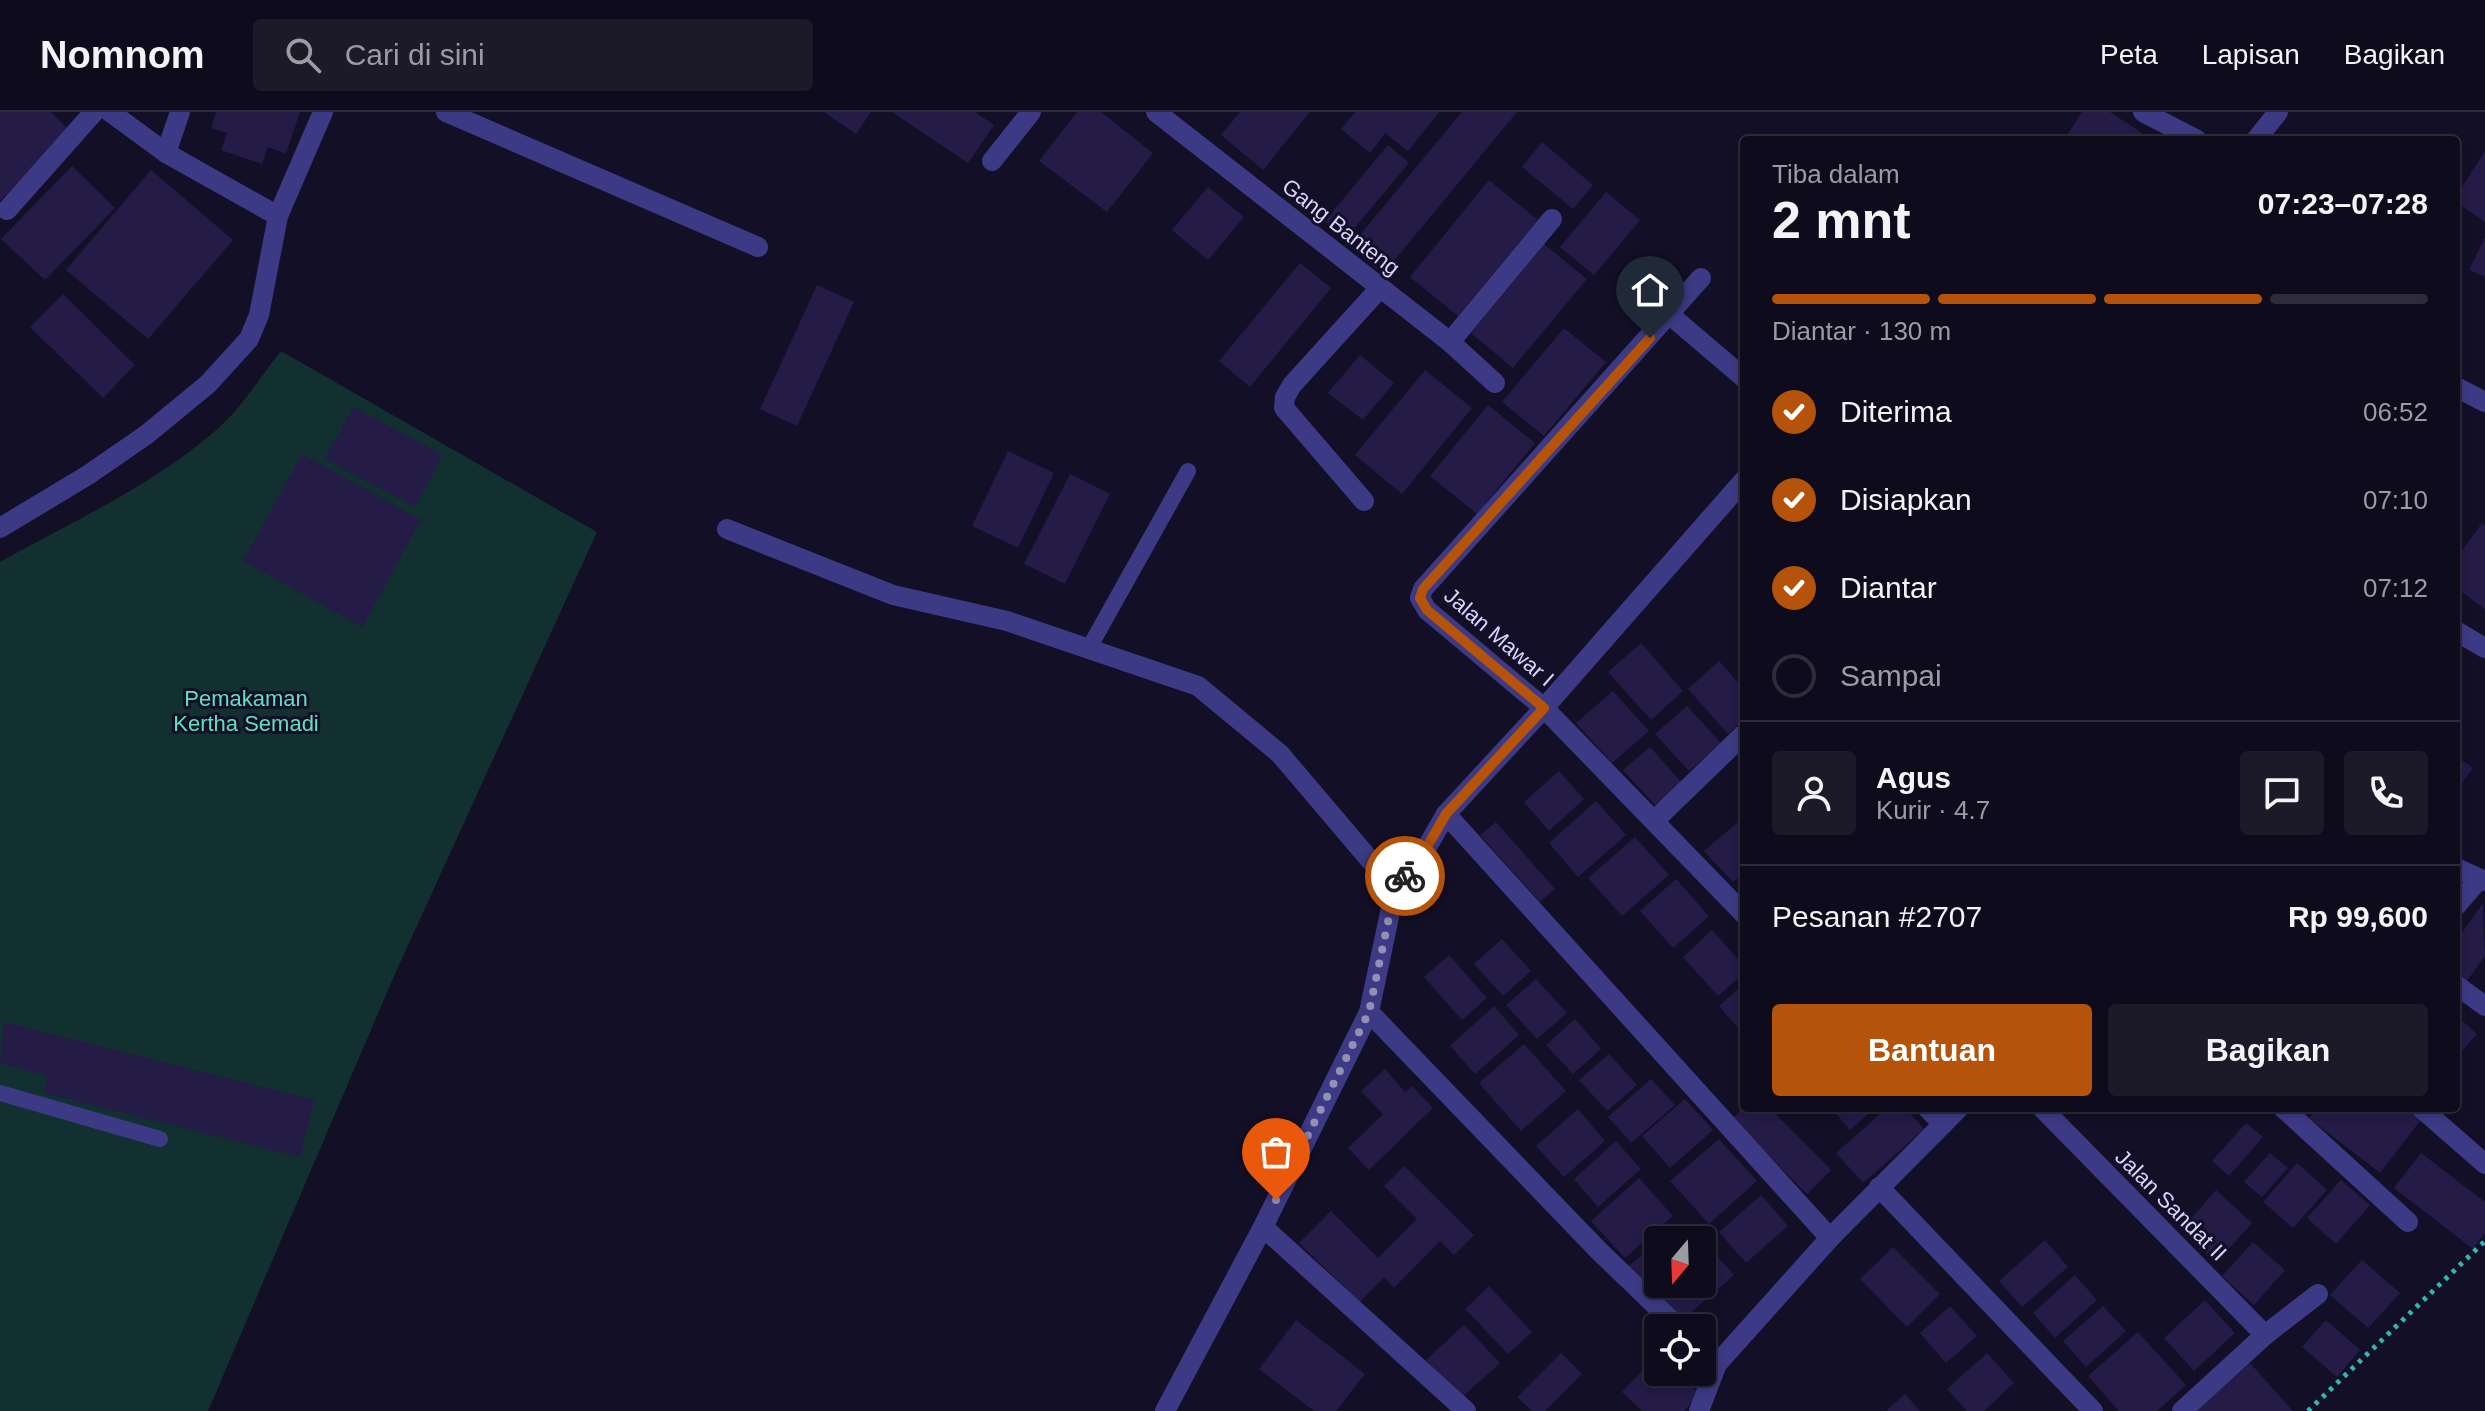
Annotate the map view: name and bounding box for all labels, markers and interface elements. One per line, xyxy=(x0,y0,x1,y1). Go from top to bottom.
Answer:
search box xyxy=(253,19,813,91)
icon: search xyxy=(281,33,325,77)
text: Nomnom xyxy=(40,34,205,76)
text: Cari di sini xyxy=(345,38,485,71)
text: Peta xyxy=(2100,39,2158,70)
text: Lapisan xyxy=(2202,39,2300,70)
text: Bagikan xyxy=(2344,39,2445,70)
text: Tiba dalam xyxy=(1772,159,1900,189)
street label: Gang Banteng xyxy=(1277,173,1405,281)
text: 07:23–07:28 xyxy=(2258,187,2428,220)
text: 2 mnt xyxy=(1772,191,1911,249)
pin xyxy=(1616,256,1684,338)
icon: home xyxy=(1628,268,1672,312)
text: Diantar · 130 m xyxy=(1772,316,1951,346)
icon: check xyxy=(1772,390,1816,434)
text: Diterima xyxy=(1840,395,1952,428)
text: 06:52 xyxy=(2363,397,2428,427)
icon: check xyxy=(1772,478,1816,522)
text: Disiapkan xyxy=(1840,483,1972,516)
text: 07:10 xyxy=(2363,485,2428,515)
icon: check xyxy=(1772,566,1816,610)
text: Diantar xyxy=(1840,571,1937,604)
text: 07:12 xyxy=(2363,573,2428,603)
street label: Jalan Mawar I xyxy=(1439,583,1559,691)
text: Sampai xyxy=(1840,659,1942,692)
park label: Pemakaman Kertha Semadi xyxy=(173,686,319,736)
button: person xyxy=(1772,751,1856,835)
button: chat xyxy=(2240,751,2324,835)
button: phone xyxy=(2344,751,2428,835)
text: Agus xyxy=(1876,761,1951,794)
text: Kurir · 4.7 xyxy=(1876,795,1990,825)
courier xyxy=(1365,836,1445,916)
icon: bike xyxy=(1383,854,1427,898)
text: Pesanan #2707 xyxy=(1772,900,1982,933)
text: Rp 99,600 xyxy=(2288,900,2428,933)
button: Bantuan xyxy=(1772,1004,2092,1096)
button: Bagikan xyxy=(2108,1004,2428,1096)
pin xyxy=(1242,1118,1310,1200)
icon: bag xyxy=(1254,1130,1298,1174)
street label: Jalan Sandat II xyxy=(2110,1144,2232,1266)
north arrow xyxy=(1644,1226,1716,1298)
map controls xyxy=(1644,1226,1716,1386)
button: locate xyxy=(1644,1314,1716,1386)

